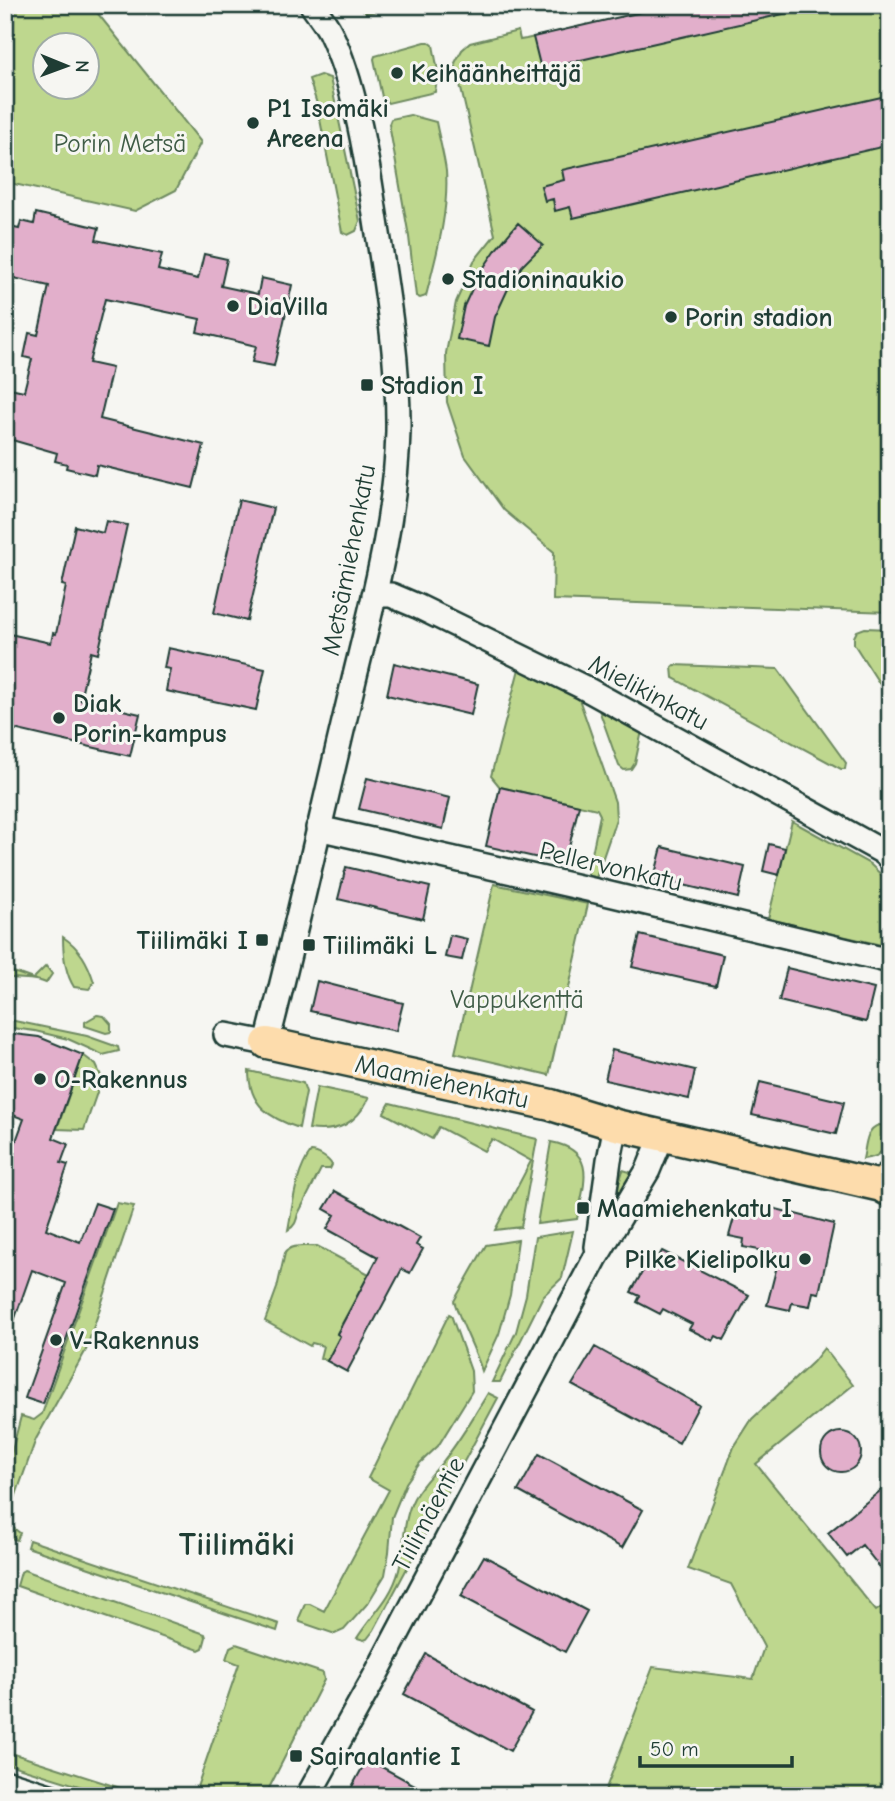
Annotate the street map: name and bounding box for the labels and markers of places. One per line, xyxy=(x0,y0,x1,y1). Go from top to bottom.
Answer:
place label: Keihäänheittäjä xyxy=(411,59,581,89)
marker: Keihäänheittäjä xyxy=(389,65,405,81)
place label: P1 Isomäki Areena xyxy=(267,94,389,154)
marker: P1 Isomäki Areena xyxy=(245,115,261,131)
place label: Stadioninaukio xyxy=(462,265,624,295)
marker: Stadioninaukio xyxy=(440,271,456,287)
place label: DiaVilla xyxy=(247,292,329,322)
marker: DiaVilla xyxy=(225,298,241,314)
place label: Porin stadion xyxy=(685,303,833,333)
marker: Porin stadion xyxy=(663,309,679,325)
place label: Stadion I xyxy=(381,371,484,401)
marker: Stadion I xyxy=(359,377,375,393)
place label: Diak Porin-kampus xyxy=(73,689,227,749)
marker: Diak Porin-kampus xyxy=(51,710,67,726)
place label: Tiilimäki I xyxy=(137,926,248,956)
place label: Tiilimäki L xyxy=(323,931,437,961)
marker: Tiilimäki I xyxy=(254,932,270,948)
marker: Tiilimäki L xyxy=(301,937,317,953)
place label: O-Rakennus xyxy=(54,1065,187,1095)
marker: O-Rakennus xyxy=(32,1071,48,1087)
place label: Maamiehenkatu I xyxy=(597,1194,792,1224)
marker: Maamiehenkatu I xyxy=(575,1200,591,1216)
place label: Pilke Kielipolku xyxy=(624,1245,791,1275)
marker: Pilke Kielipolku xyxy=(797,1251,813,1267)
place label: V-Rakennus xyxy=(70,1326,199,1356)
marker: V-Rakennus xyxy=(48,1332,64,1348)
place label: Sairaalantie I xyxy=(310,1742,461,1772)
marker: Sairaalantie I xyxy=(288,1748,304,1764)

